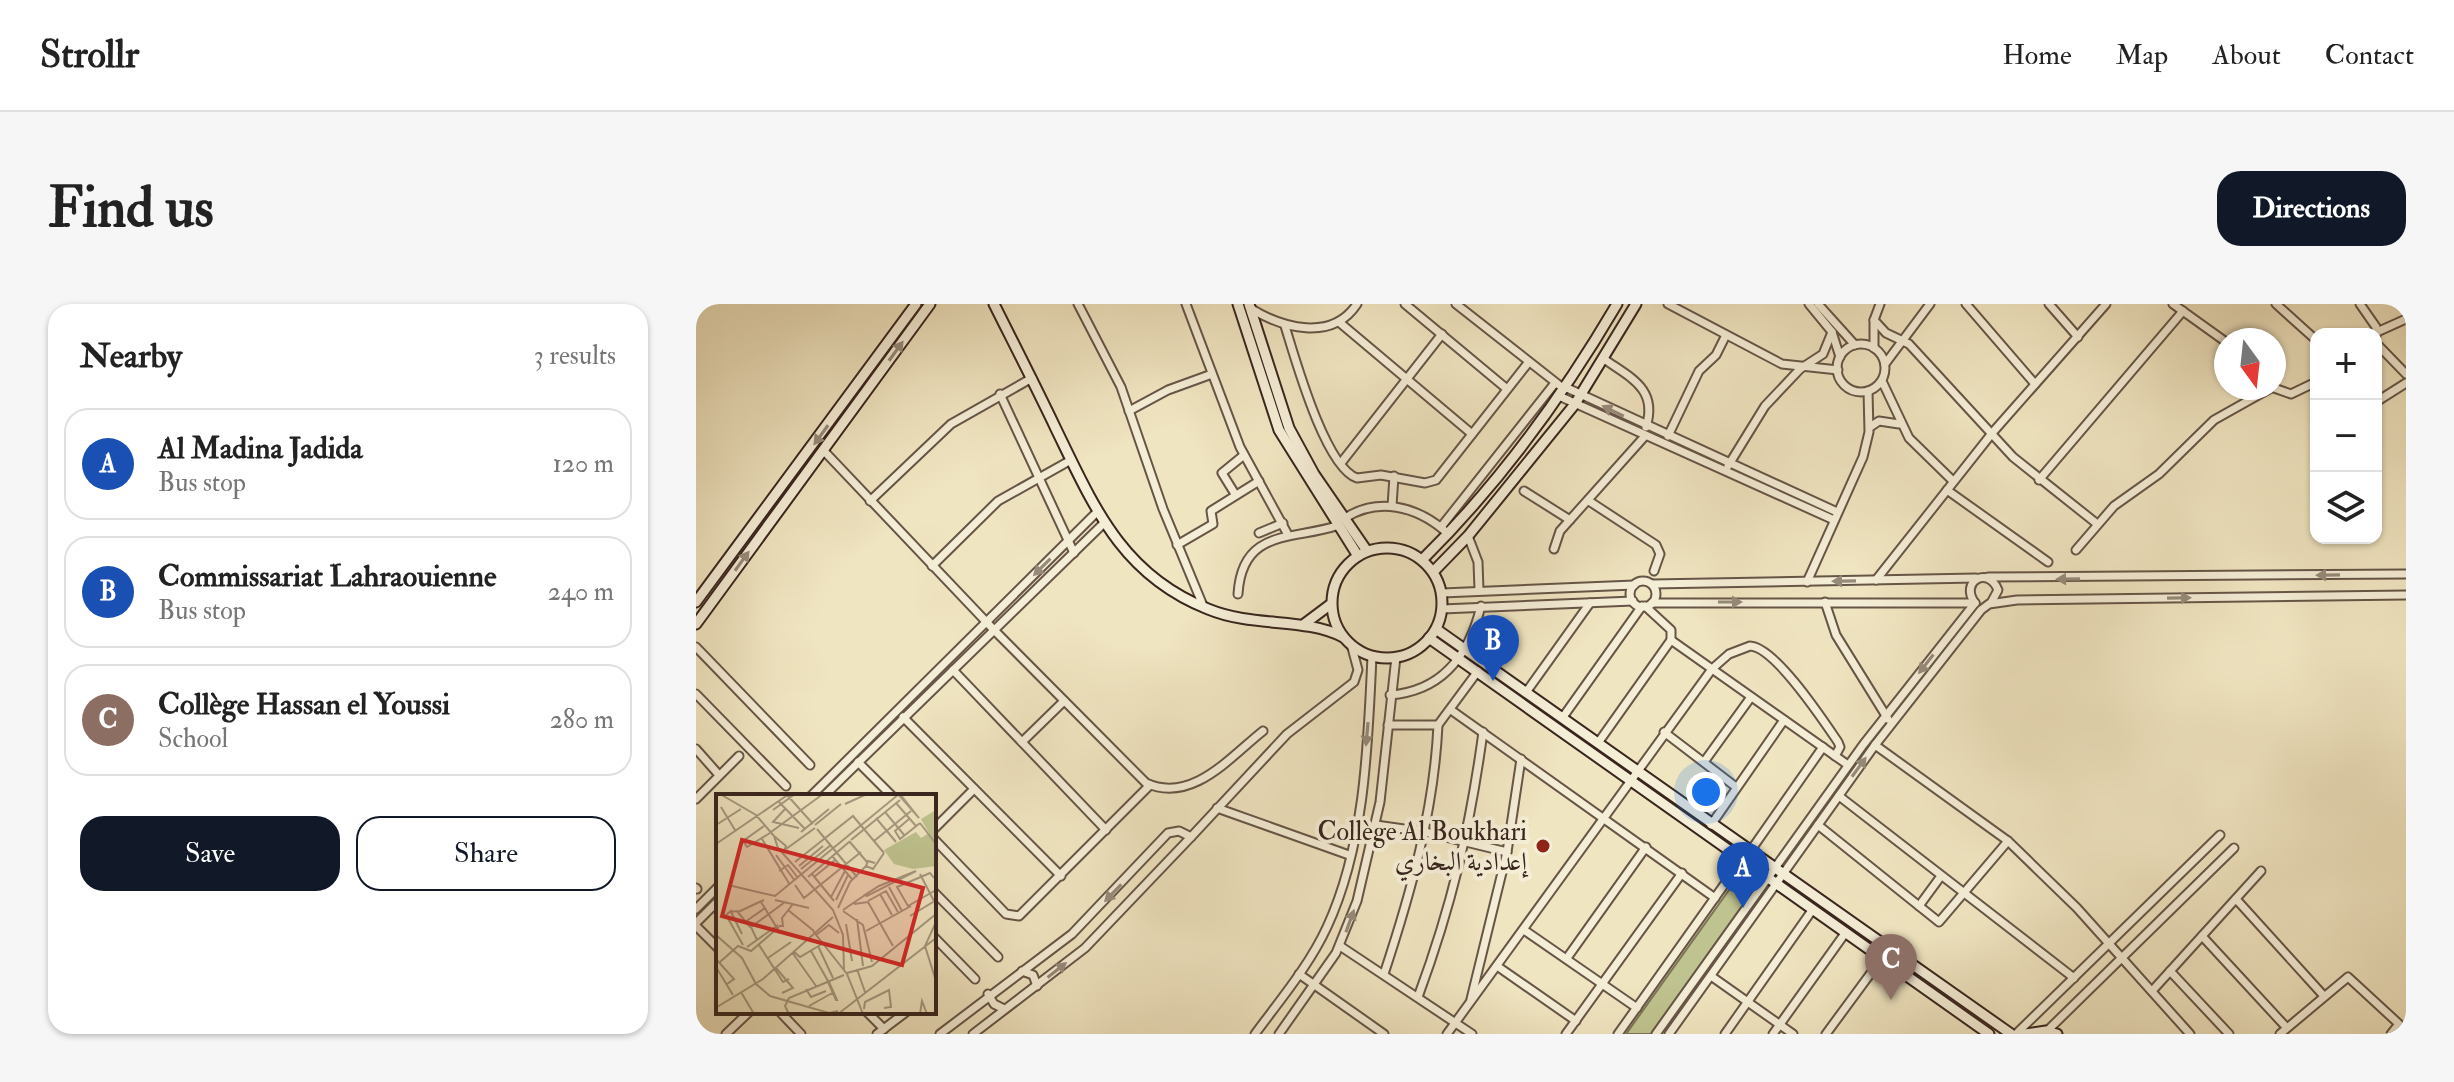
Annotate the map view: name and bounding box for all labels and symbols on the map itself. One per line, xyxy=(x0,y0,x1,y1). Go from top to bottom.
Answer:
north arrow xyxy=(2214,328,2286,400)
one-way arrow xyxy=(888,341,903,362)
one-way arrow xyxy=(1602,404,1625,418)
one-way arrow xyxy=(813,424,829,446)
one-way arrow xyxy=(734,551,750,571)
one-way arrow xyxy=(1033,557,1052,576)
one-way arrow xyxy=(2315,569,2340,582)
one-way arrow xyxy=(2055,572,2080,585)
one-way arrow xyxy=(1831,575,1856,587)
one-way arrow xyxy=(2167,592,2192,604)
one-way arrow xyxy=(1718,596,1743,608)
pin: B xyxy=(1467,615,1519,681)
one-way arrow xyxy=(1919,654,1935,674)
one-way arrow xyxy=(1360,722,1373,747)
one-way arrow xyxy=(1851,756,1867,777)
your location xyxy=(1686,772,1726,812)
inset map xyxy=(716,794,936,1014)
place label: Collège Al Boukhari إعدادية البخاري xyxy=(1317,816,1529,882)
marker: Collège Al Boukhari إعدادية البخاري xyxy=(1534,837,1552,855)
pin: A xyxy=(1717,842,1769,908)
one-way arrow xyxy=(1104,883,1123,902)
one-way arrow xyxy=(1345,909,1357,933)
pin: C xyxy=(1865,934,1917,1000)
one-way arrow xyxy=(1047,962,1067,978)

